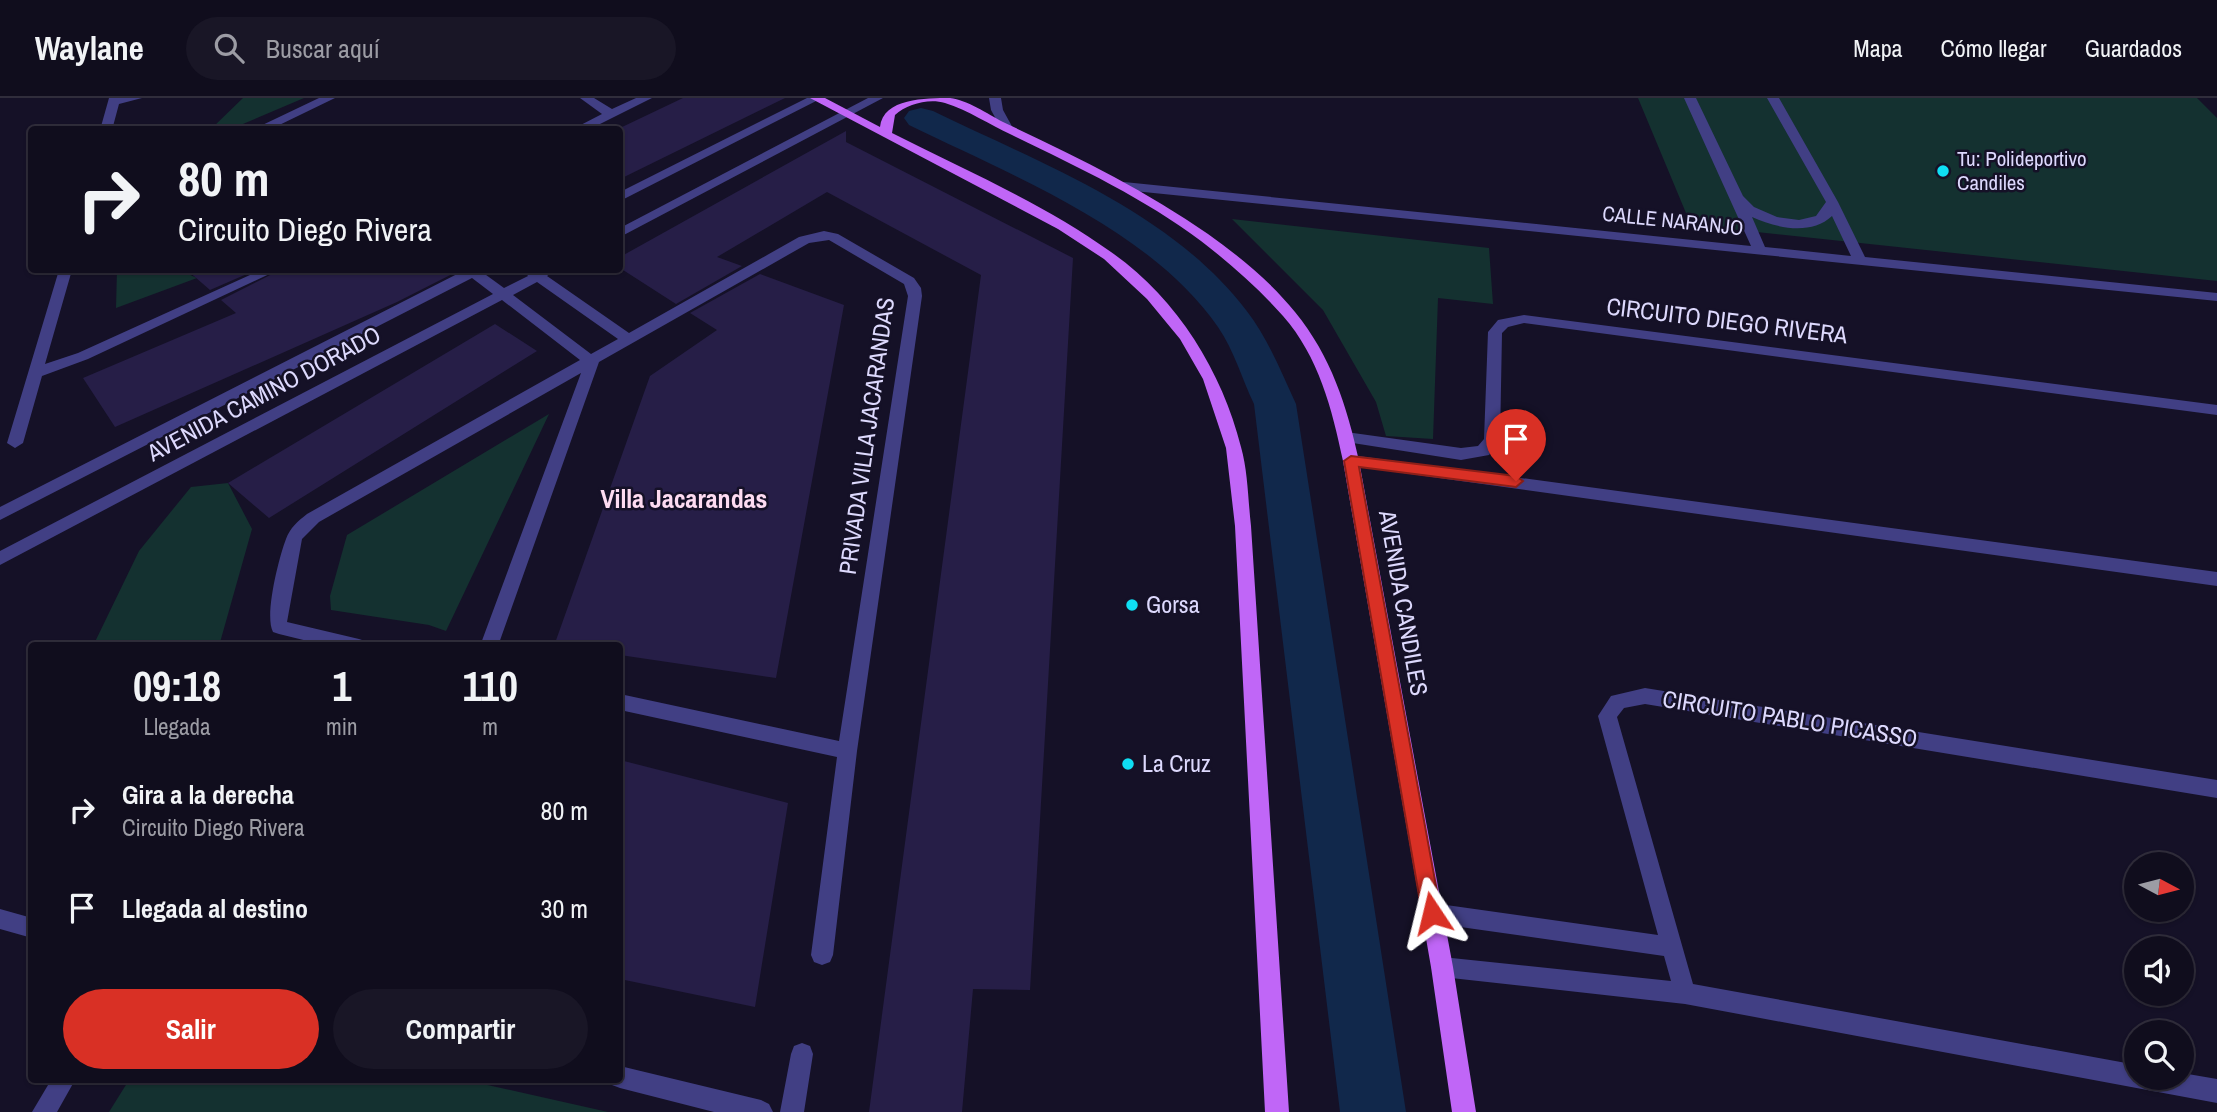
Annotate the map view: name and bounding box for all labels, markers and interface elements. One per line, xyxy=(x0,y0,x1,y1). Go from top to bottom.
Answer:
search box xyxy=(186,17,676,80)
text: Waylane xyxy=(35,26,144,70)
icon: search xyxy=(210,29,248,67)
text: Buscar aquí xyxy=(266,31,380,66)
text: Mapa xyxy=(1853,32,1903,64)
text: Cómo llegar xyxy=(1941,32,2047,64)
text: Guardados xyxy=(2085,32,2182,64)
place label: Tu: Polideportivo Candiles xyxy=(1957,144,2087,197)
text: 80 m xyxy=(178,145,270,211)
icon: right xyxy=(63,154,154,245)
marker: Tu: Polideportivo Candiles xyxy=(1935,163,1951,179)
street label: CALLE NARANJO xyxy=(1601,199,1745,242)
text: Circuito Diego Rivera xyxy=(178,208,432,251)
street label: CIRCUITO DIEGO RIVERA xyxy=(1605,289,1850,351)
street label: PRIVADA VILLA JACARANDAS xyxy=(831,295,901,577)
street label: AVENIDA CAMINO DORADO xyxy=(140,318,386,469)
pin xyxy=(1486,409,1546,481)
icon: arrive xyxy=(1497,420,1535,458)
district label: Villa Jacarandas xyxy=(601,481,767,516)
street label: AVENIDA CANDILES xyxy=(1372,507,1436,698)
place label: Gorsa xyxy=(1146,588,1200,620)
marker: Gorsa xyxy=(1124,597,1140,613)
text: 09:18 xyxy=(133,658,221,714)
text: 1 xyxy=(332,658,351,714)
text: 110 xyxy=(462,658,518,714)
street label: CIRCUITO PABLO PICASSO xyxy=(1661,682,1920,754)
text: Llegada xyxy=(143,711,211,742)
text: min xyxy=(326,711,357,742)
text: m xyxy=(482,711,498,742)
place label: La Cruz xyxy=(1142,747,1211,779)
marker: La Cruz xyxy=(1120,756,1136,772)
text: Gira a la derecha xyxy=(122,777,294,812)
icon: right xyxy=(63,791,101,829)
text: 80 m xyxy=(541,793,588,828)
text: Circuito Diego Rivera xyxy=(122,812,304,843)
north arrow xyxy=(2124,852,2194,922)
map controls xyxy=(2124,852,2194,1090)
position arrow xyxy=(1395,876,1469,950)
icon: arrive xyxy=(63,889,101,927)
text: Llegada al destino xyxy=(122,891,308,926)
text: 30 m xyxy=(541,891,588,926)
button: sound xyxy=(2124,936,2194,1006)
button: Salir xyxy=(63,989,319,1069)
button: Compartir xyxy=(333,989,588,1069)
button: search xyxy=(2124,1020,2194,1090)

